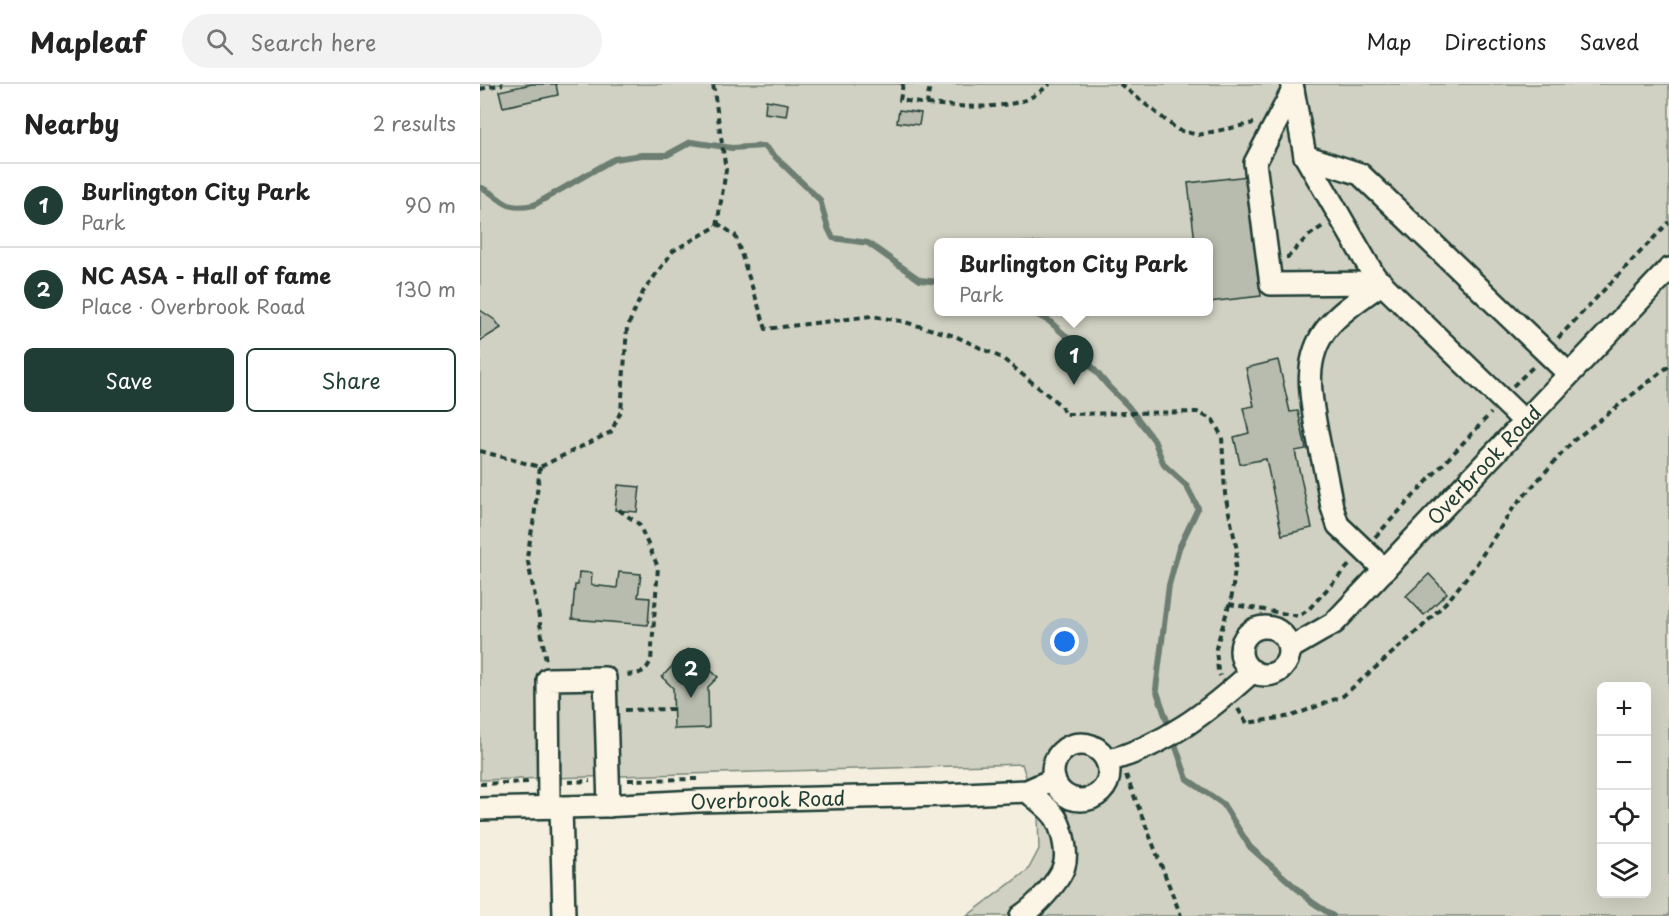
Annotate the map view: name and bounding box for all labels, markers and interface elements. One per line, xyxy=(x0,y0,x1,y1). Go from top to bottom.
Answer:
search box xyxy=(182,14,602,68)
text: Mapleaf xyxy=(30,20,146,63)
icon: search xyxy=(203,25,236,58)
text: Search here xyxy=(251,25,376,58)
text: Map xyxy=(1366,25,1411,57)
text: Directions xyxy=(1444,25,1546,57)
text: Saved xyxy=(1579,25,1639,57)
text: Nearby xyxy=(24,104,119,143)
text: 2 results xyxy=(373,108,456,138)
text: Burlington City Park xyxy=(81,174,310,207)
text: 1 xyxy=(39,190,48,220)
text: 90 m xyxy=(405,190,456,220)
text: Park xyxy=(81,207,126,237)
popup xyxy=(934,238,1213,316)
text: Burlington City Park xyxy=(959,246,1188,279)
text: NC ASA - Hall of fame xyxy=(81,258,331,291)
text: 2 xyxy=(36,274,51,304)
text: 130 m xyxy=(396,274,456,304)
text: Park xyxy=(959,279,1004,309)
text: Place · Overbrook Road xyxy=(81,291,305,321)
pin: 1 xyxy=(1054,336,1094,385)
button: Save xyxy=(24,348,234,412)
button: Share xyxy=(246,348,456,412)
street label: Overbrook Road xyxy=(1420,398,1548,531)
your location xyxy=(1050,627,1079,656)
pin: 2 xyxy=(672,648,710,698)
map controls xyxy=(1597,682,1651,898)
button: + xyxy=(1597,682,1651,736)
button: − xyxy=(1597,736,1651,790)
street label: Overbrook Road xyxy=(690,782,846,816)
button: locate xyxy=(1597,790,1651,844)
button: layers xyxy=(1597,844,1651,898)

